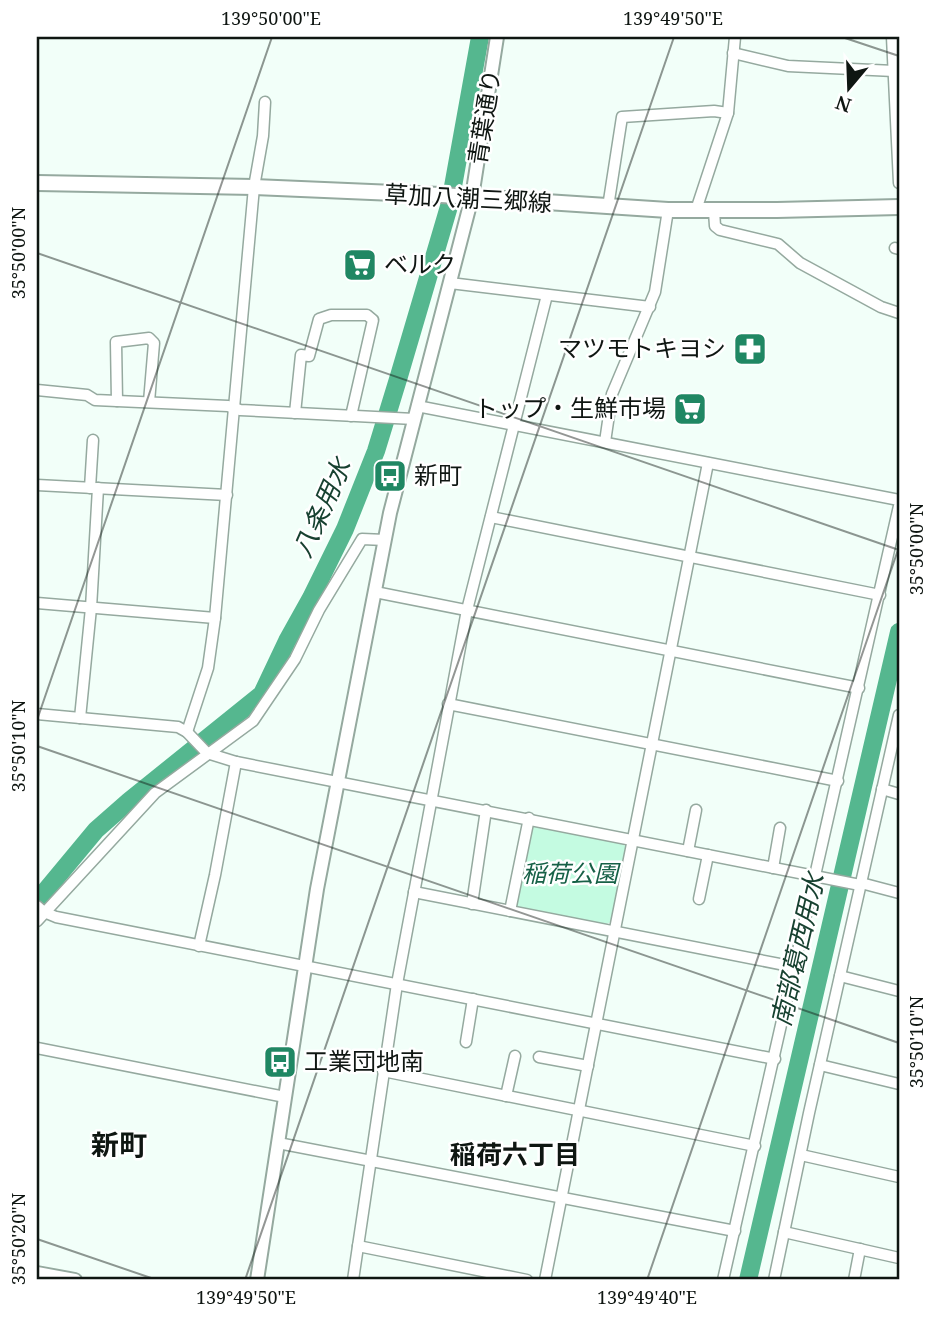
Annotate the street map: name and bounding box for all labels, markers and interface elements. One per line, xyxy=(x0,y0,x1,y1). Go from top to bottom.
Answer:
text: 139°50'00"E xyxy=(221,6,321,30)
text: 139°49'50"E xyxy=(623,6,723,30)
north arrow xyxy=(814,52,884,122)
street label: 青葉通り xyxy=(460,67,507,167)
text: N xyxy=(832,89,855,119)
street label: 草加八潮三郷線 xyxy=(383,177,553,218)
text: 35°50'00"N xyxy=(6,206,30,299)
supermarket icon: ベルク xyxy=(341,246,379,284)
place label: ベルク xyxy=(384,247,456,280)
pharmacy icon: マツモトキヨシ xyxy=(731,330,769,368)
place label: マツモトキヨシ xyxy=(558,331,726,364)
supermarket icon: トップ・生鮮市場 xyxy=(671,390,709,428)
place label: トップ・生鮮市場 xyxy=(474,391,666,424)
water label: 八条用水 xyxy=(283,450,360,562)
bus stop icon: 新町 xyxy=(371,457,409,495)
place label: 新町 xyxy=(414,458,462,491)
text: 35°50'00"N xyxy=(904,502,928,595)
text: 35°50'10"N xyxy=(6,699,30,792)
park label: 稲荷公園 xyxy=(522,856,621,889)
water label: 南部葛西用水 xyxy=(762,867,833,1030)
text: 35°50'10"N xyxy=(904,995,928,1088)
bus stop icon: 工業団地南 xyxy=(261,1043,299,1081)
place label: 工業団地南 xyxy=(304,1044,424,1077)
district label: 新町 xyxy=(91,1125,147,1163)
district label: 稲荷六丁目 xyxy=(450,1136,580,1172)
text: 35°50'20"N xyxy=(6,1192,30,1285)
text: 139°49'50"E xyxy=(196,1285,296,1309)
text: 139°49'40"E xyxy=(597,1285,697,1309)

